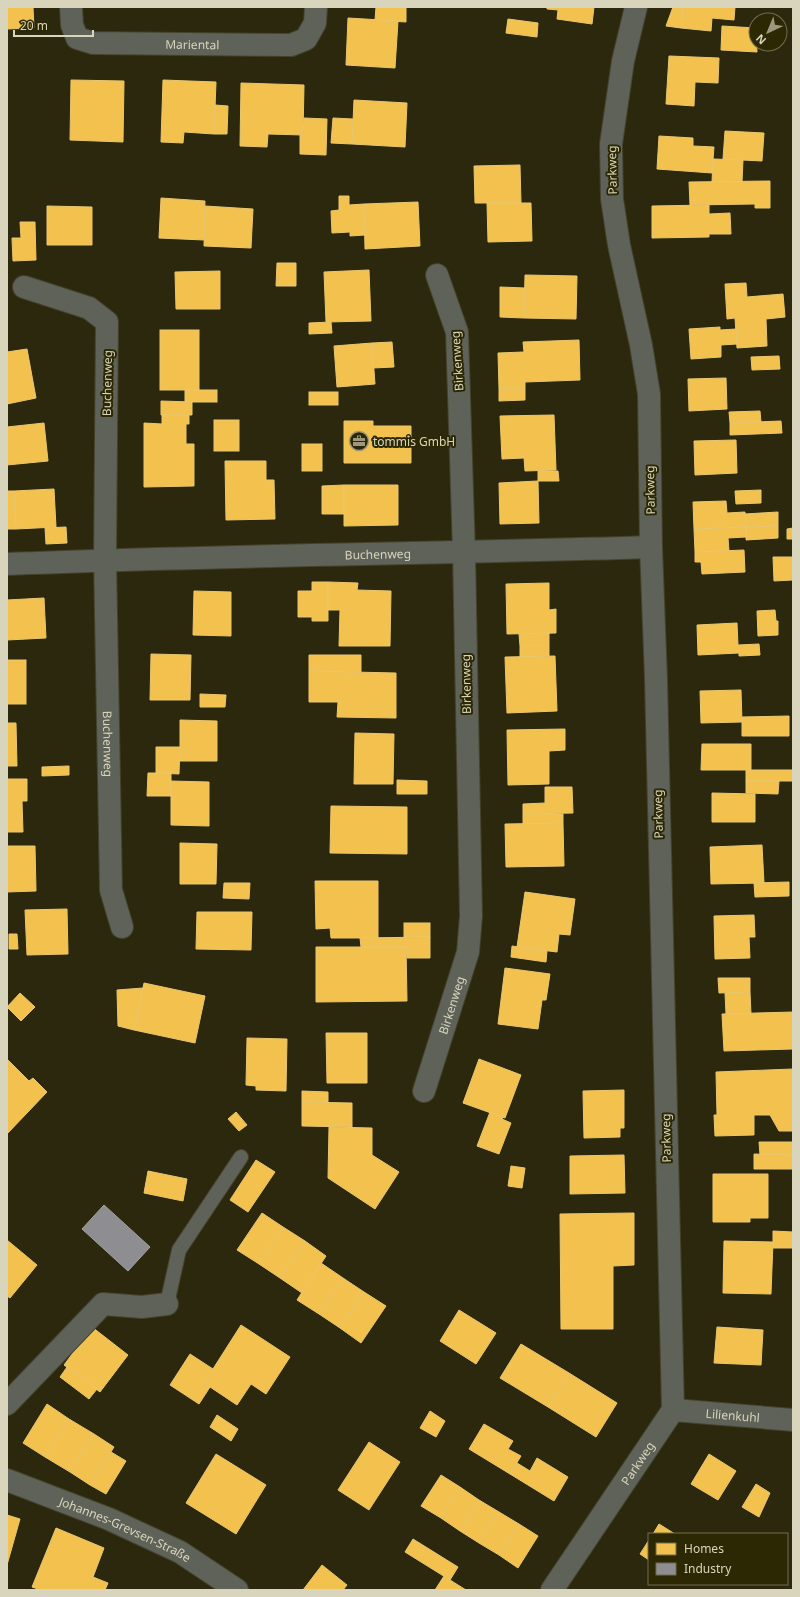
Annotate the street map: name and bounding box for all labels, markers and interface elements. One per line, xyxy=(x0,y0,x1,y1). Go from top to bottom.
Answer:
scale bar xyxy=(14,12,93,38)
north arrow xyxy=(748,12,788,52)
text: 20 m xyxy=(20,17,48,34)
text: N xyxy=(752,31,769,48)
street label: Mariental xyxy=(165,35,219,53)
street label: Parkweg xyxy=(603,145,621,195)
street label: Birkenweg xyxy=(446,330,468,392)
street label: Buchenweg xyxy=(98,350,116,416)
office icon: tommis GmbH xyxy=(348,430,370,452)
place label: tommis GmbH xyxy=(373,433,455,450)
street label: Parkweg xyxy=(641,465,659,515)
street label: Buchenweg xyxy=(345,545,411,563)
street label: Birkenweg xyxy=(457,654,475,714)
street label: Buchenweg xyxy=(99,711,117,777)
street label: Parkweg xyxy=(649,789,667,839)
street label: Birkenweg xyxy=(434,974,468,1036)
street label: Parkweg xyxy=(657,1113,675,1163)
street label: Lilienkuhl xyxy=(705,1404,761,1426)
street label: Parkweg xyxy=(617,1438,658,1488)
street label: Johannes-Grevsen-Straße xyxy=(56,1492,195,1566)
legend xyxy=(648,1533,788,1585)
text: Homes xyxy=(684,1540,724,1557)
text: Industry xyxy=(684,1560,732,1577)

